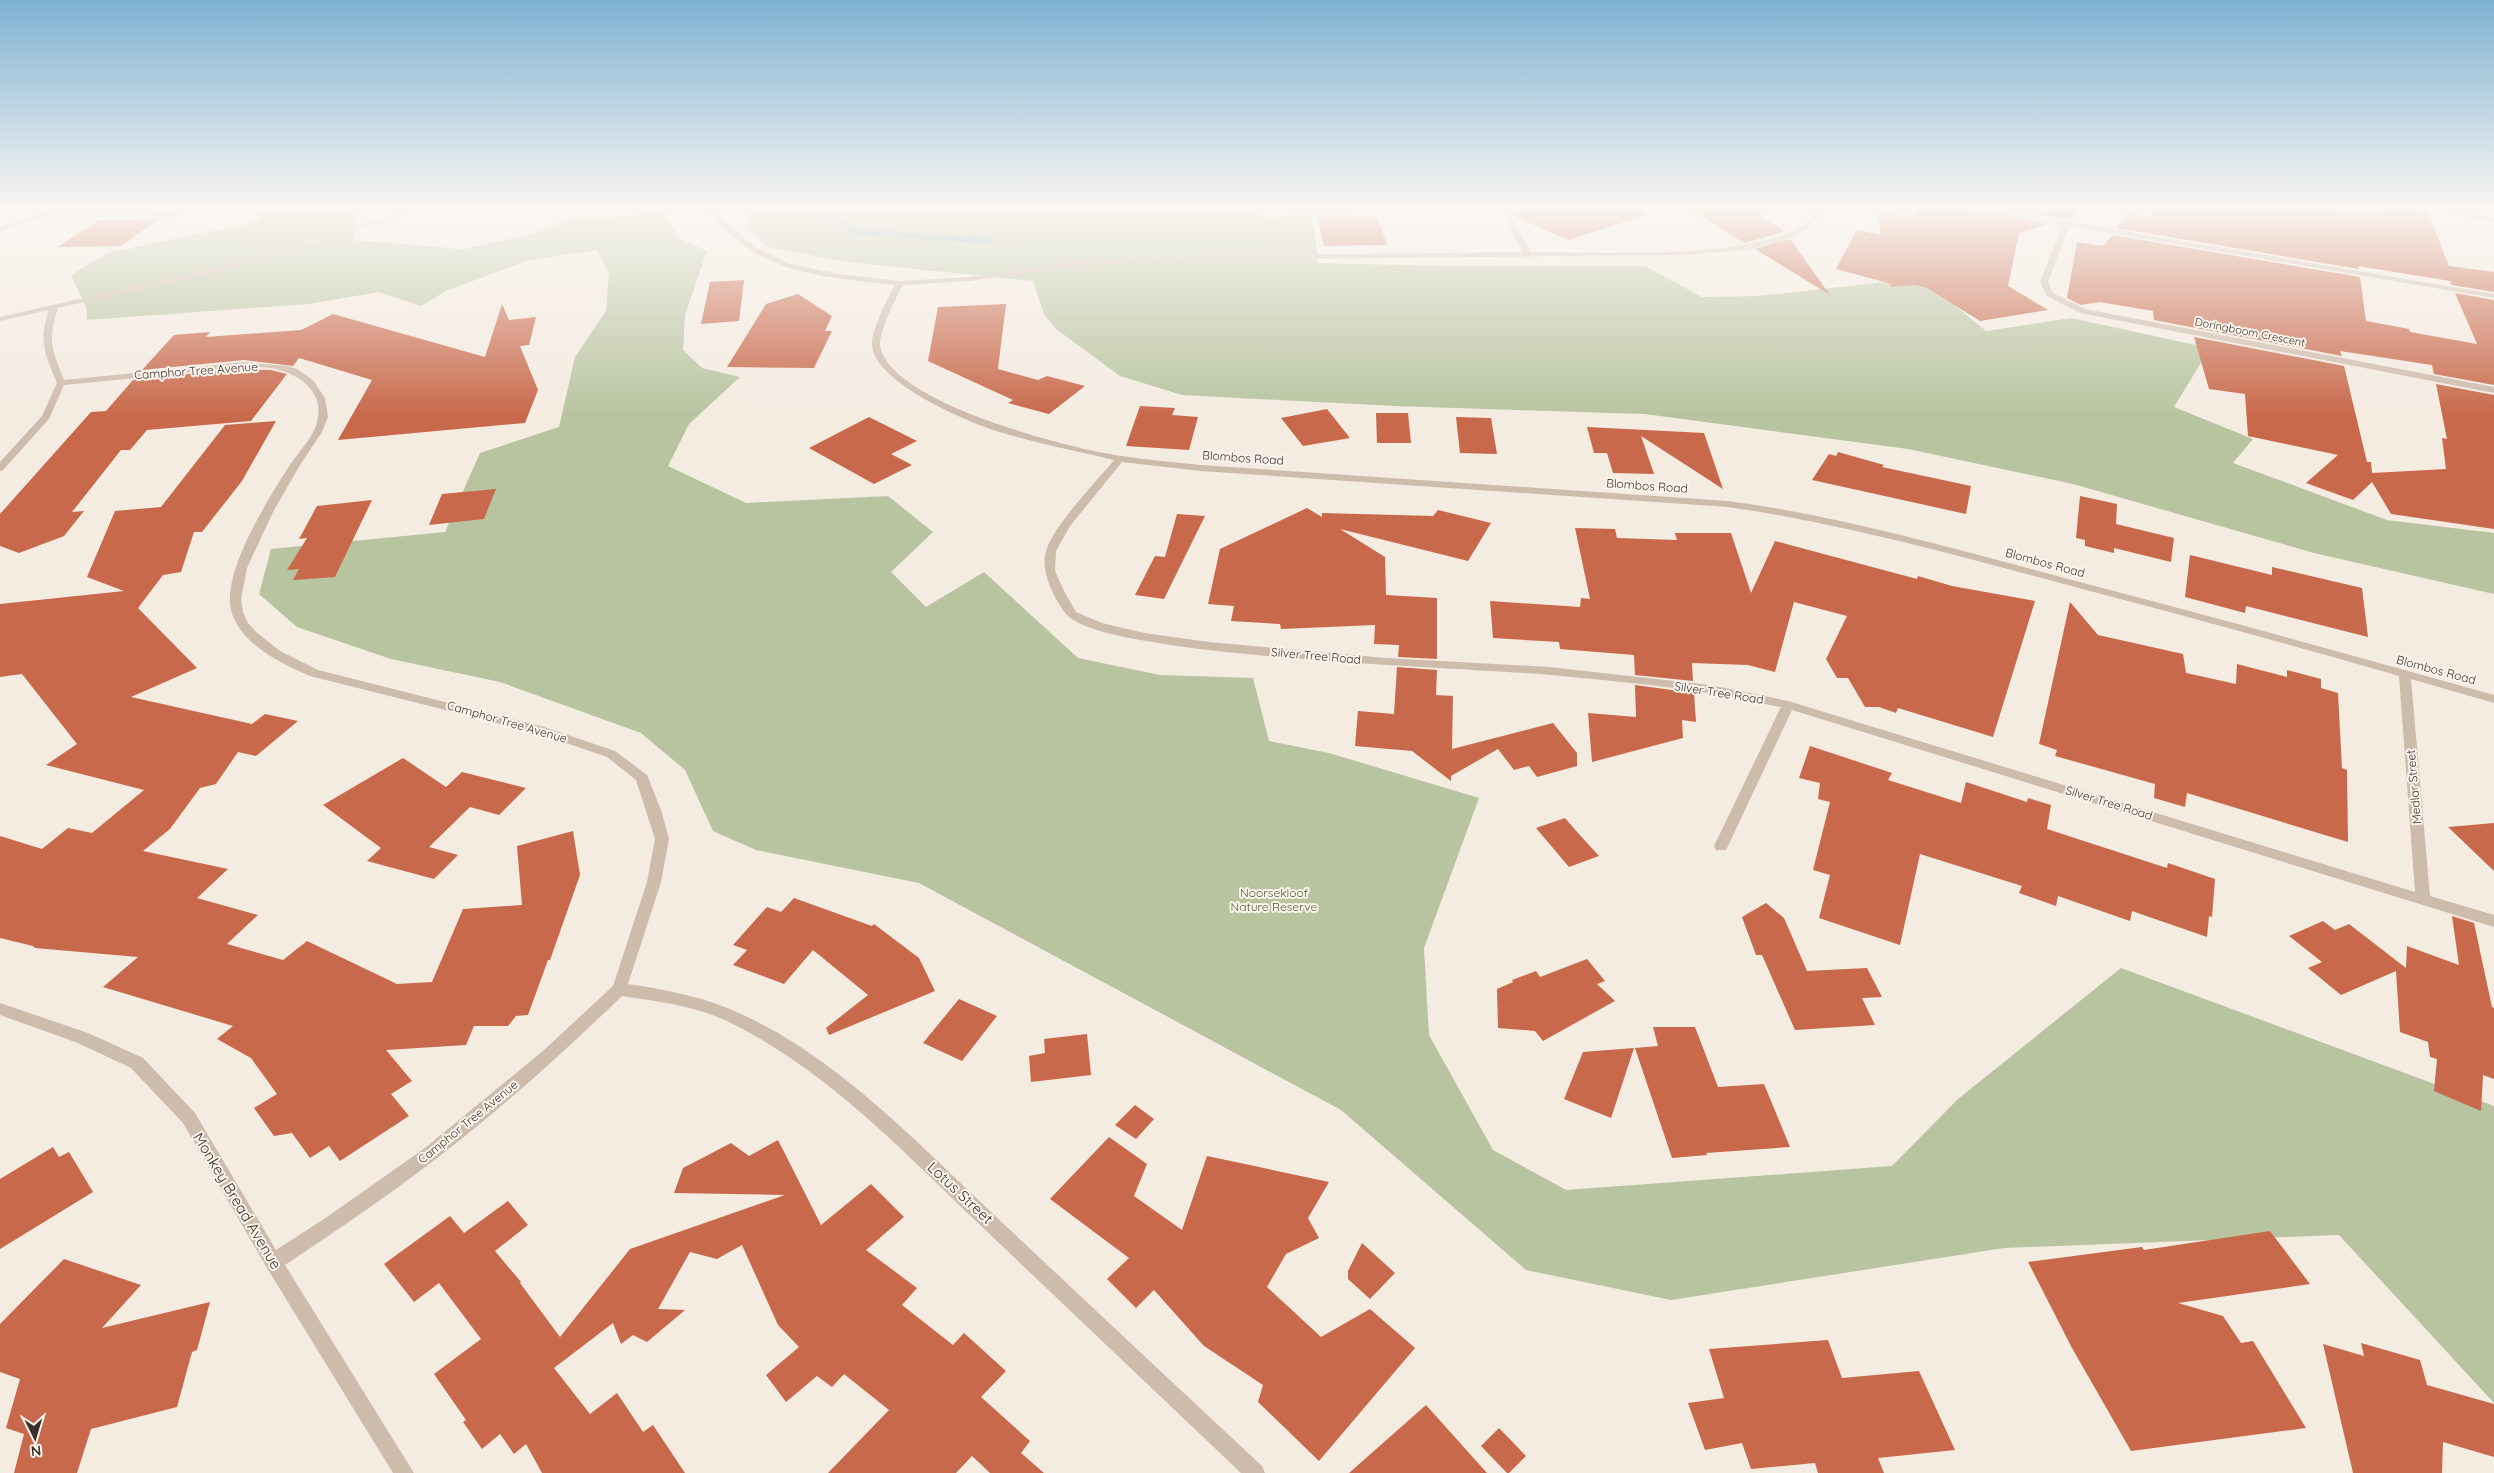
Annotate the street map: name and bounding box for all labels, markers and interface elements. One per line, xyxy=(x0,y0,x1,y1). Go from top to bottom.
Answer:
street label: Doringboom Crescent xyxy=(2194,314,2307,350)
street label: Camphor Tree Avenue xyxy=(134,359,259,382)
street label: Blombos Road xyxy=(1202,447,1284,468)
street label: Blombos Road xyxy=(1606,475,1688,496)
street label: Blombos Road xyxy=(2004,545,2087,580)
street label: Silver Tree Road xyxy=(1270,644,1362,667)
street label: Blombos Road xyxy=(2395,652,2478,687)
street label: Silver Tree Road xyxy=(1673,678,1765,707)
street label: Camphor Tree Avenue xyxy=(445,697,569,746)
street label: Medlar Street xyxy=(2403,749,2424,825)
street label: Silver Tree Road xyxy=(2064,782,2154,823)
park label: Noorsekloof Nature Reserve xyxy=(1231,885,1318,914)
street label: Camphor Tree Avenue xyxy=(415,1077,521,1166)
street label: Monkey Bread Avenue xyxy=(189,1129,286,1273)
street label: Lotus Street xyxy=(924,1157,997,1228)
north arrow xyxy=(10,1413,60,1463)
text: N xyxy=(30,1442,42,1460)

